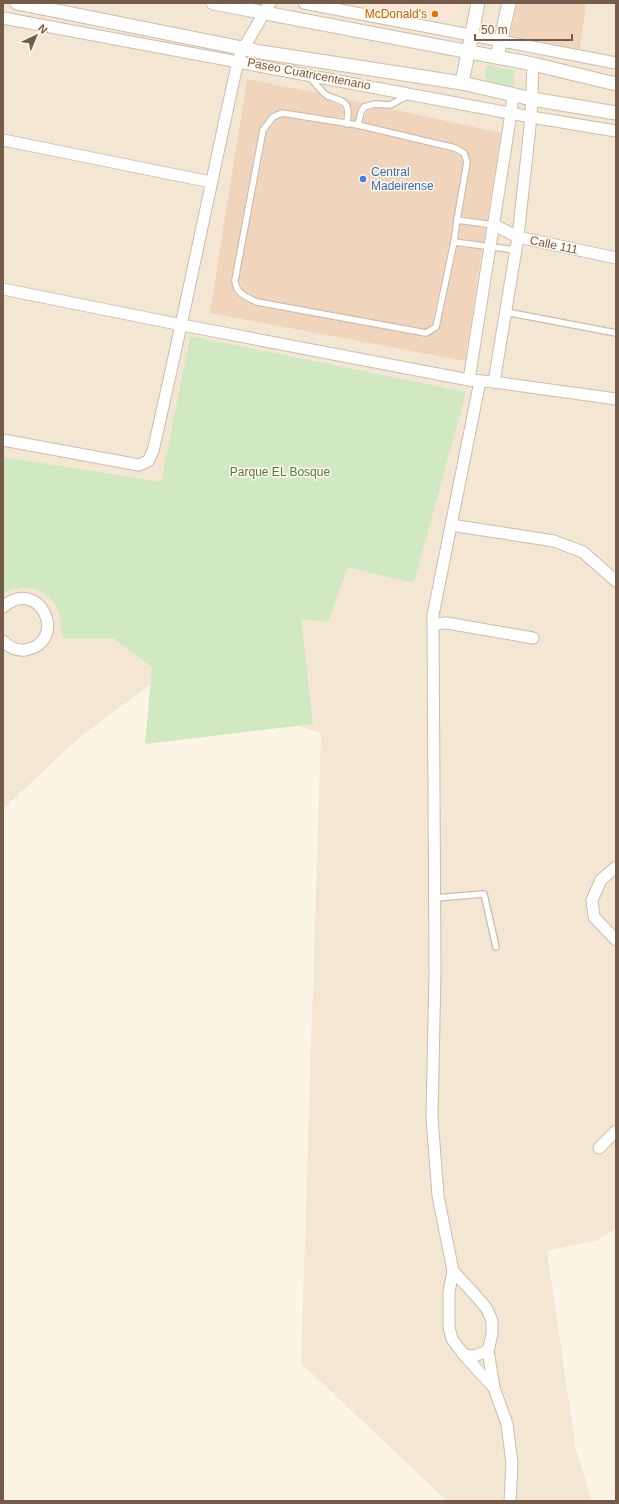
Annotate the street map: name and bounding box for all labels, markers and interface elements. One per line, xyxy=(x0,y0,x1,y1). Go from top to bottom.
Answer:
place label: McDonald's xyxy=(365,7,427,21)
marker: McDonald's xyxy=(430,9,440,19)
north arrow xyxy=(16,16,56,56)
scale bar xyxy=(475,16,572,42)
text: N xyxy=(36,22,50,36)
text: 50 m xyxy=(481,23,508,37)
street label: Paseo Cuatricentenario xyxy=(246,55,372,93)
place label: Central Madeirense xyxy=(371,165,434,193)
marker: Central Madeirense xyxy=(358,174,368,184)
street label: Calle 111 xyxy=(529,233,580,257)
park label: Parque EL Bosque xyxy=(230,465,330,479)

